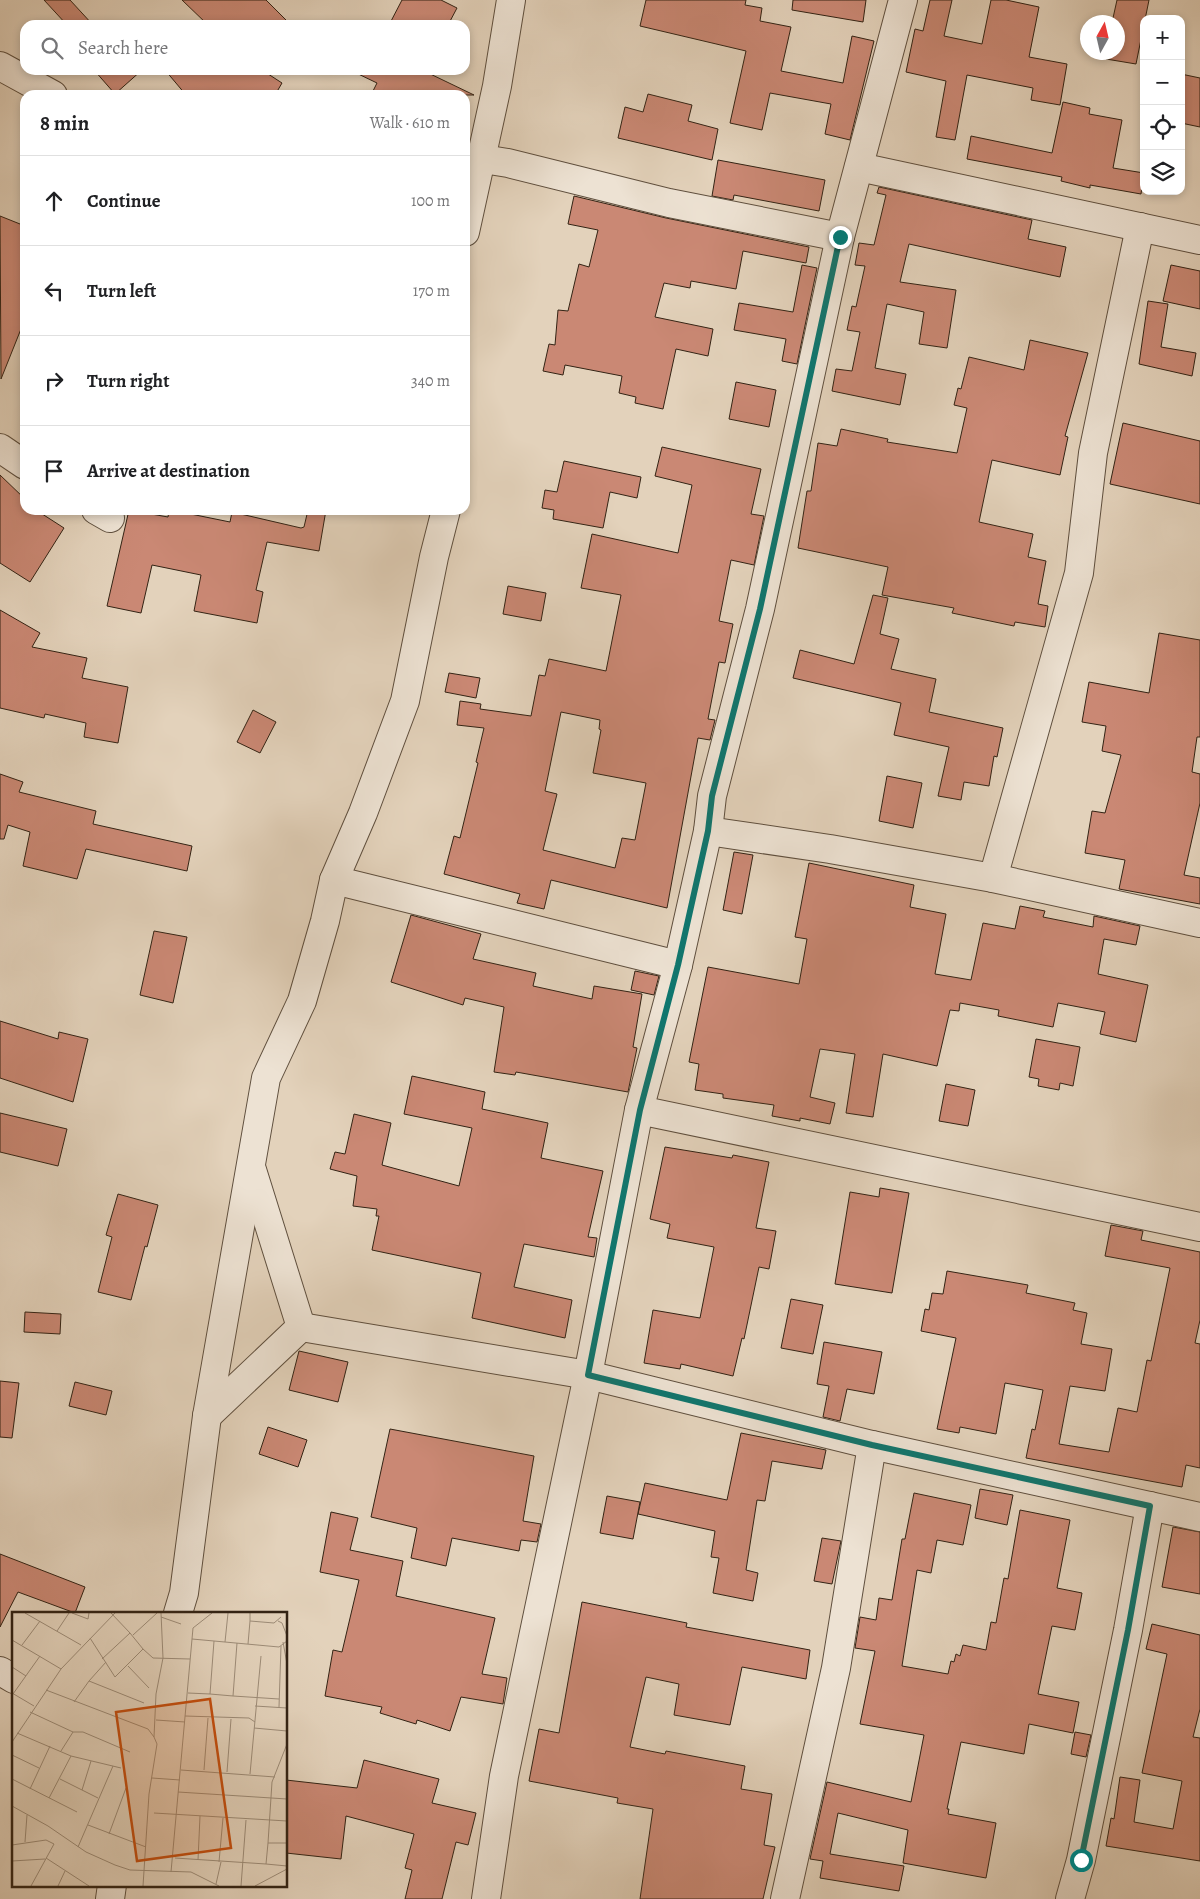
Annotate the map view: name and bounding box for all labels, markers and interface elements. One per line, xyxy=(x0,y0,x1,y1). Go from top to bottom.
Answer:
north arrow xyxy=(1080,15,1125,60)
map controls xyxy=(1140,15,1185,195)
button: + xyxy=(1140,15,1185,60)
search box xyxy=(20,20,470,75)
icon: search xyxy=(38,34,66,62)
text: Search here xyxy=(78,35,168,61)
button: − xyxy=(1140,60,1185,105)
button: locate xyxy=(1140,105,1185,150)
text: 8 min xyxy=(40,109,89,137)
text: Walk · 610 m xyxy=(370,112,450,134)
button: layers xyxy=(1140,150,1185,195)
icon: ahead xyxy=(40,187,68,215)
text: Continue xyxy=(87,188,161,214)
text: 100 m xyxy=(411,190,450,212)
route end xyxy=(829,226,852,249)
icon: left xyxy=(40,277,68,305)
text: Turn left xyxy=(87,278,156,304)
text: 170 m xyxy=(413,280,450,302)
icon: right xyxy=(40,367,68,395)
text: Turn right xyxy=(87,368,169,394)
text: 340 m xyxy=(411,370,450,392)
icon: arrive xyxy=(40,457,68,485)
text: Arrive at destination xyxy=(87,458,250,484)
inset map xyxy=(12,1612,288,1886)
route start xyxy=(1070,1849,1093,1872)

